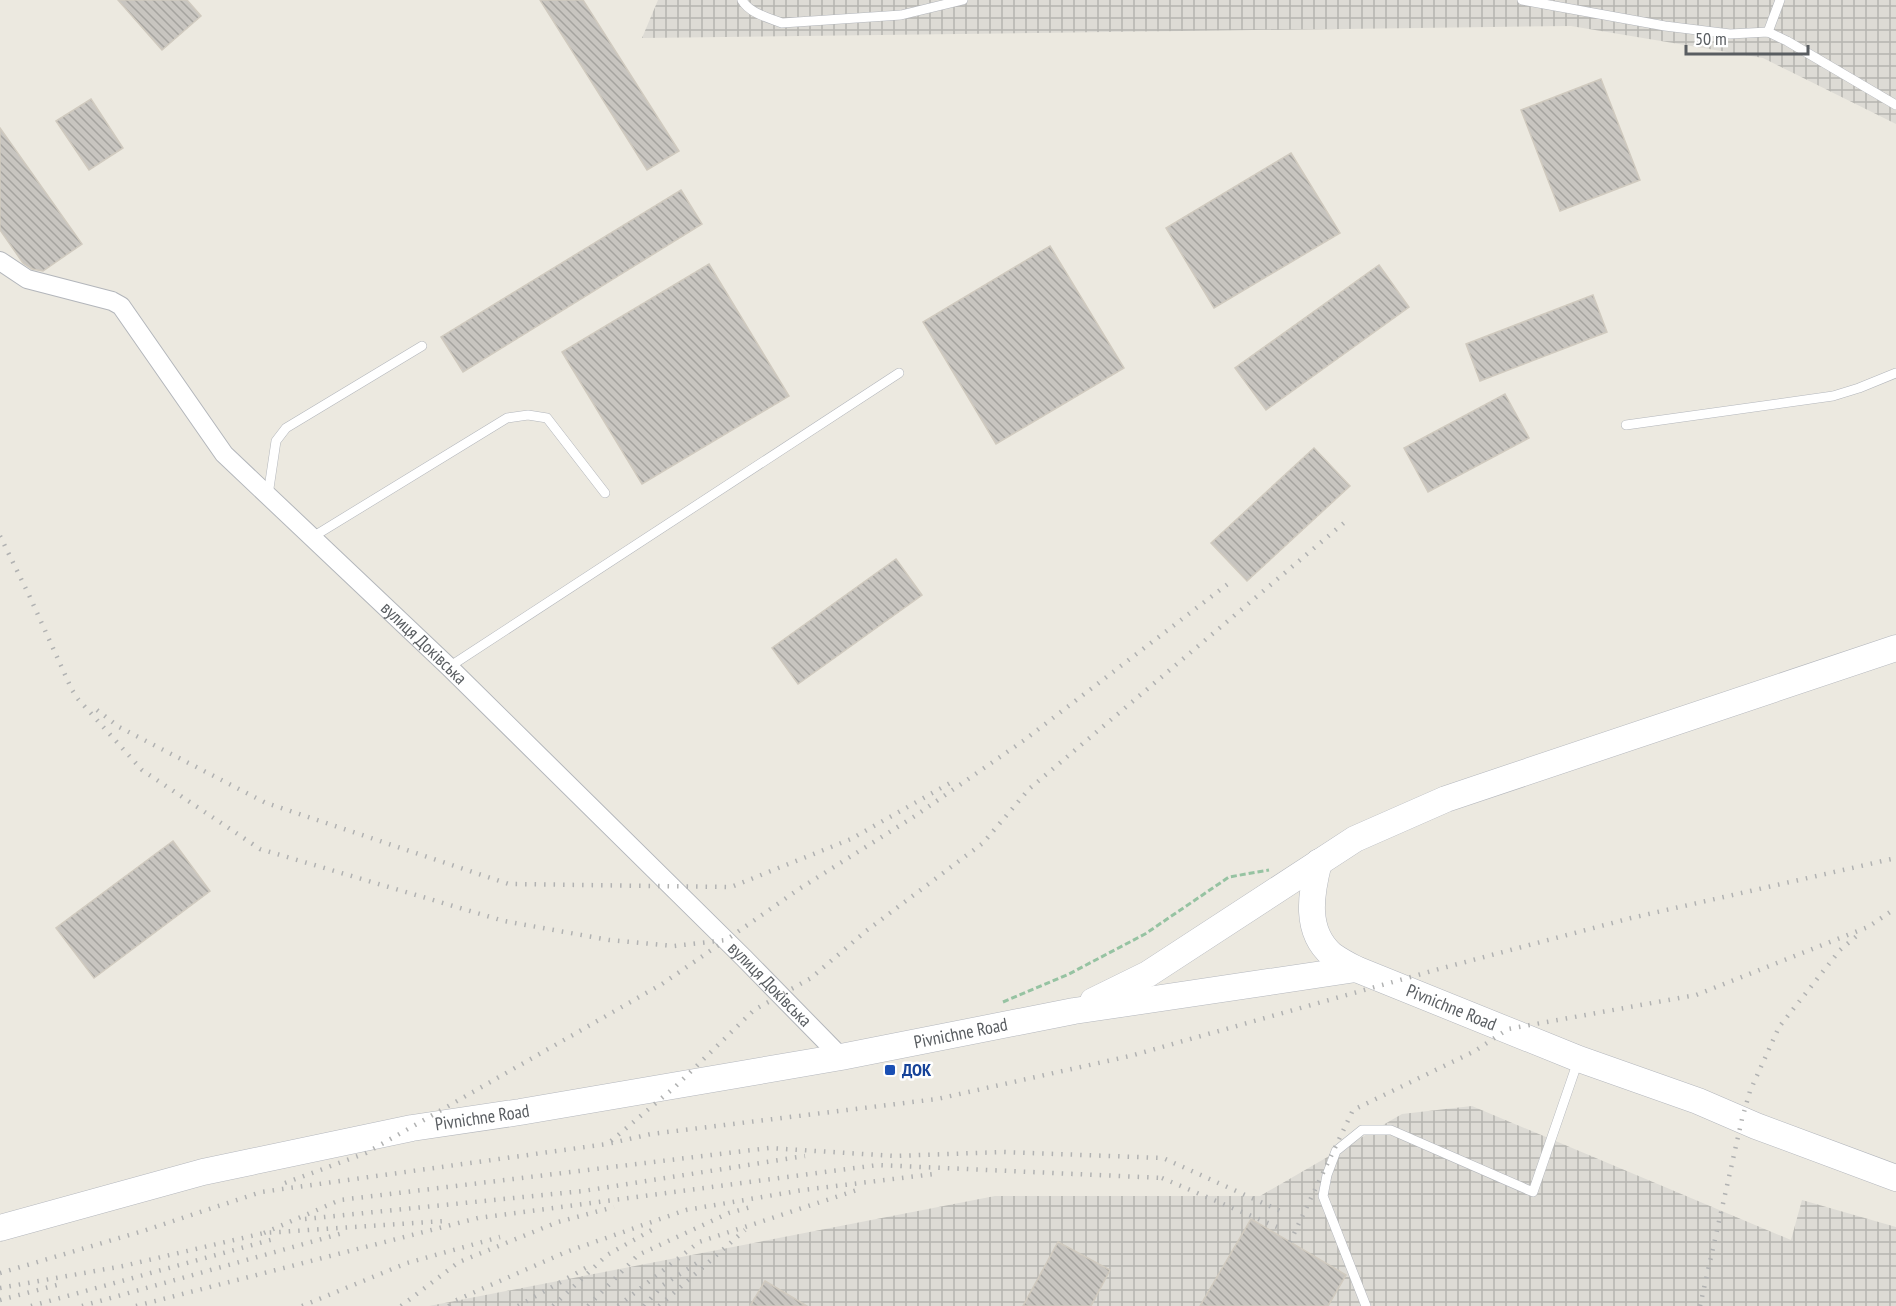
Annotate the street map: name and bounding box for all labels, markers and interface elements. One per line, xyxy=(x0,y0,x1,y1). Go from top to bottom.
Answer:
scale bar xyxy=(1686,18,1808,56)
text: 50 m xyxy=(1695,27,1727,50)
street label: вулиця Доківська xyxy=(376,597,472,689)
street label: вулиця Доківська xyxy=(723,937,817,1031)
street label: Pivnichne Road xyxy=(1403,979,1500,1035)
street label: Pivnichne Road xyxy=(912,1012,1009,1053)
place label: ДОК xyxy=(902,1058,932,1081)
marker: ДОК xyxy=(883,1063,897,1077)
street label: Pivnichne Road xyxy=(433,1099,531,1135)

